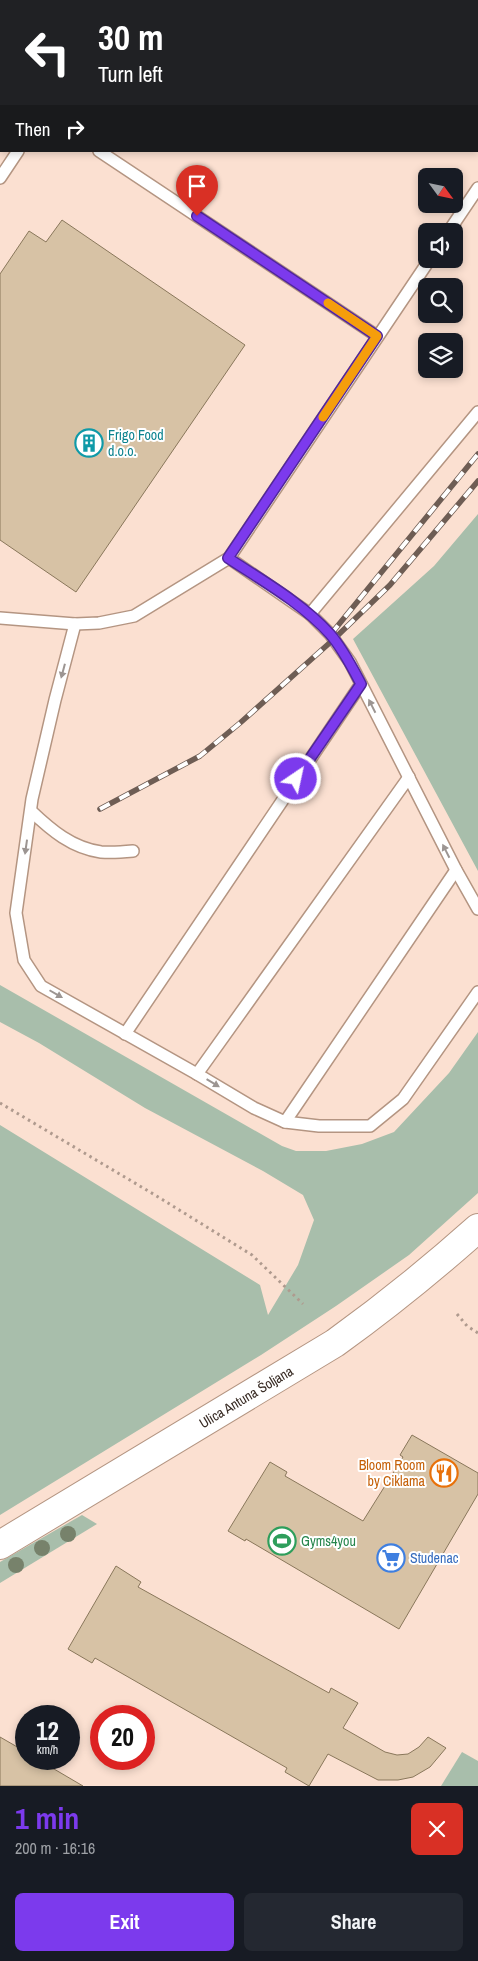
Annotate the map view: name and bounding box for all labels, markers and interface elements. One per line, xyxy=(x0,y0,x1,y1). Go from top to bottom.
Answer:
text: 30 m xyxy=(98,14,163,61)
icon: left xyxy=(15,20,80,85)
text: Turn left xyxy=(98,59,163,89)
icon: right xyxy=(61,115,89,143)
text: Then xyxy=(15,116,51,142)
pin xyxy=(176,165,218,216)
north arrow xyxy=(418,168,462,212)
map controls xyxy=(418,168,463,378)
icon: arrive xyxy=(183,172,211,200)
button: sound xyxy=(418,223,463,268)
button: search xyxy=(418,278,463,323)
button: layers xyxy=(418,333,463,378)
place label: Frigo Food d.o.o. xyxy=(108,426,164,460)
building icon: Frigo Food d.o.o. xyxy=(74,428,104,458)
one-way arrow xyxy=(59,664,67,679)
one-way arrow xyxy=(368,699,376,713)
position arrow xyxy=(269,752,321,804)
one-way arrow xyxy=(21,839,29,855)
one-way arrow xyxy=(442,843,450,858)
one-way arrow xyxy=(49,990,63,999)
one-way arrow xyxy=(206,1079,219,1088)
street label: Ulica Antuna Šoljana xyxy=(196,1362,297,1432)
place label: Bloom Room by Ciklama xyxy=(359,1456,426,1490)
restaurant icon: Bloom Room by Ciklama xyxy=(429,1458,459,1488)
sports icon: Gyms4you xyxy=(267,1526,297,1556)
place label: Gyms4you xyxy=(301,1532,356,1550)
supermarket icon: Studenac xyxy=(376,1543,406,1573)
place label: Studenac xyxy=(410,1549,459,1567)
speed limit sign: 20 xyxy=(90,1705,155,1770)
text: 12 xyxy=(36,1714,59,1748)
text: km/h xyxy=(37,1742,58,1758)
text: 1 min xyxy=(15,1798,79,1838)
button: close xyxy=(411,1803,463,1855)
text: 200 m · 16:16 xyxy=(15,1837,95,1859)
button: Exit xyxy=(15,1893,234,1951)
button: Share xyxy=(244,1893,463,1951)

